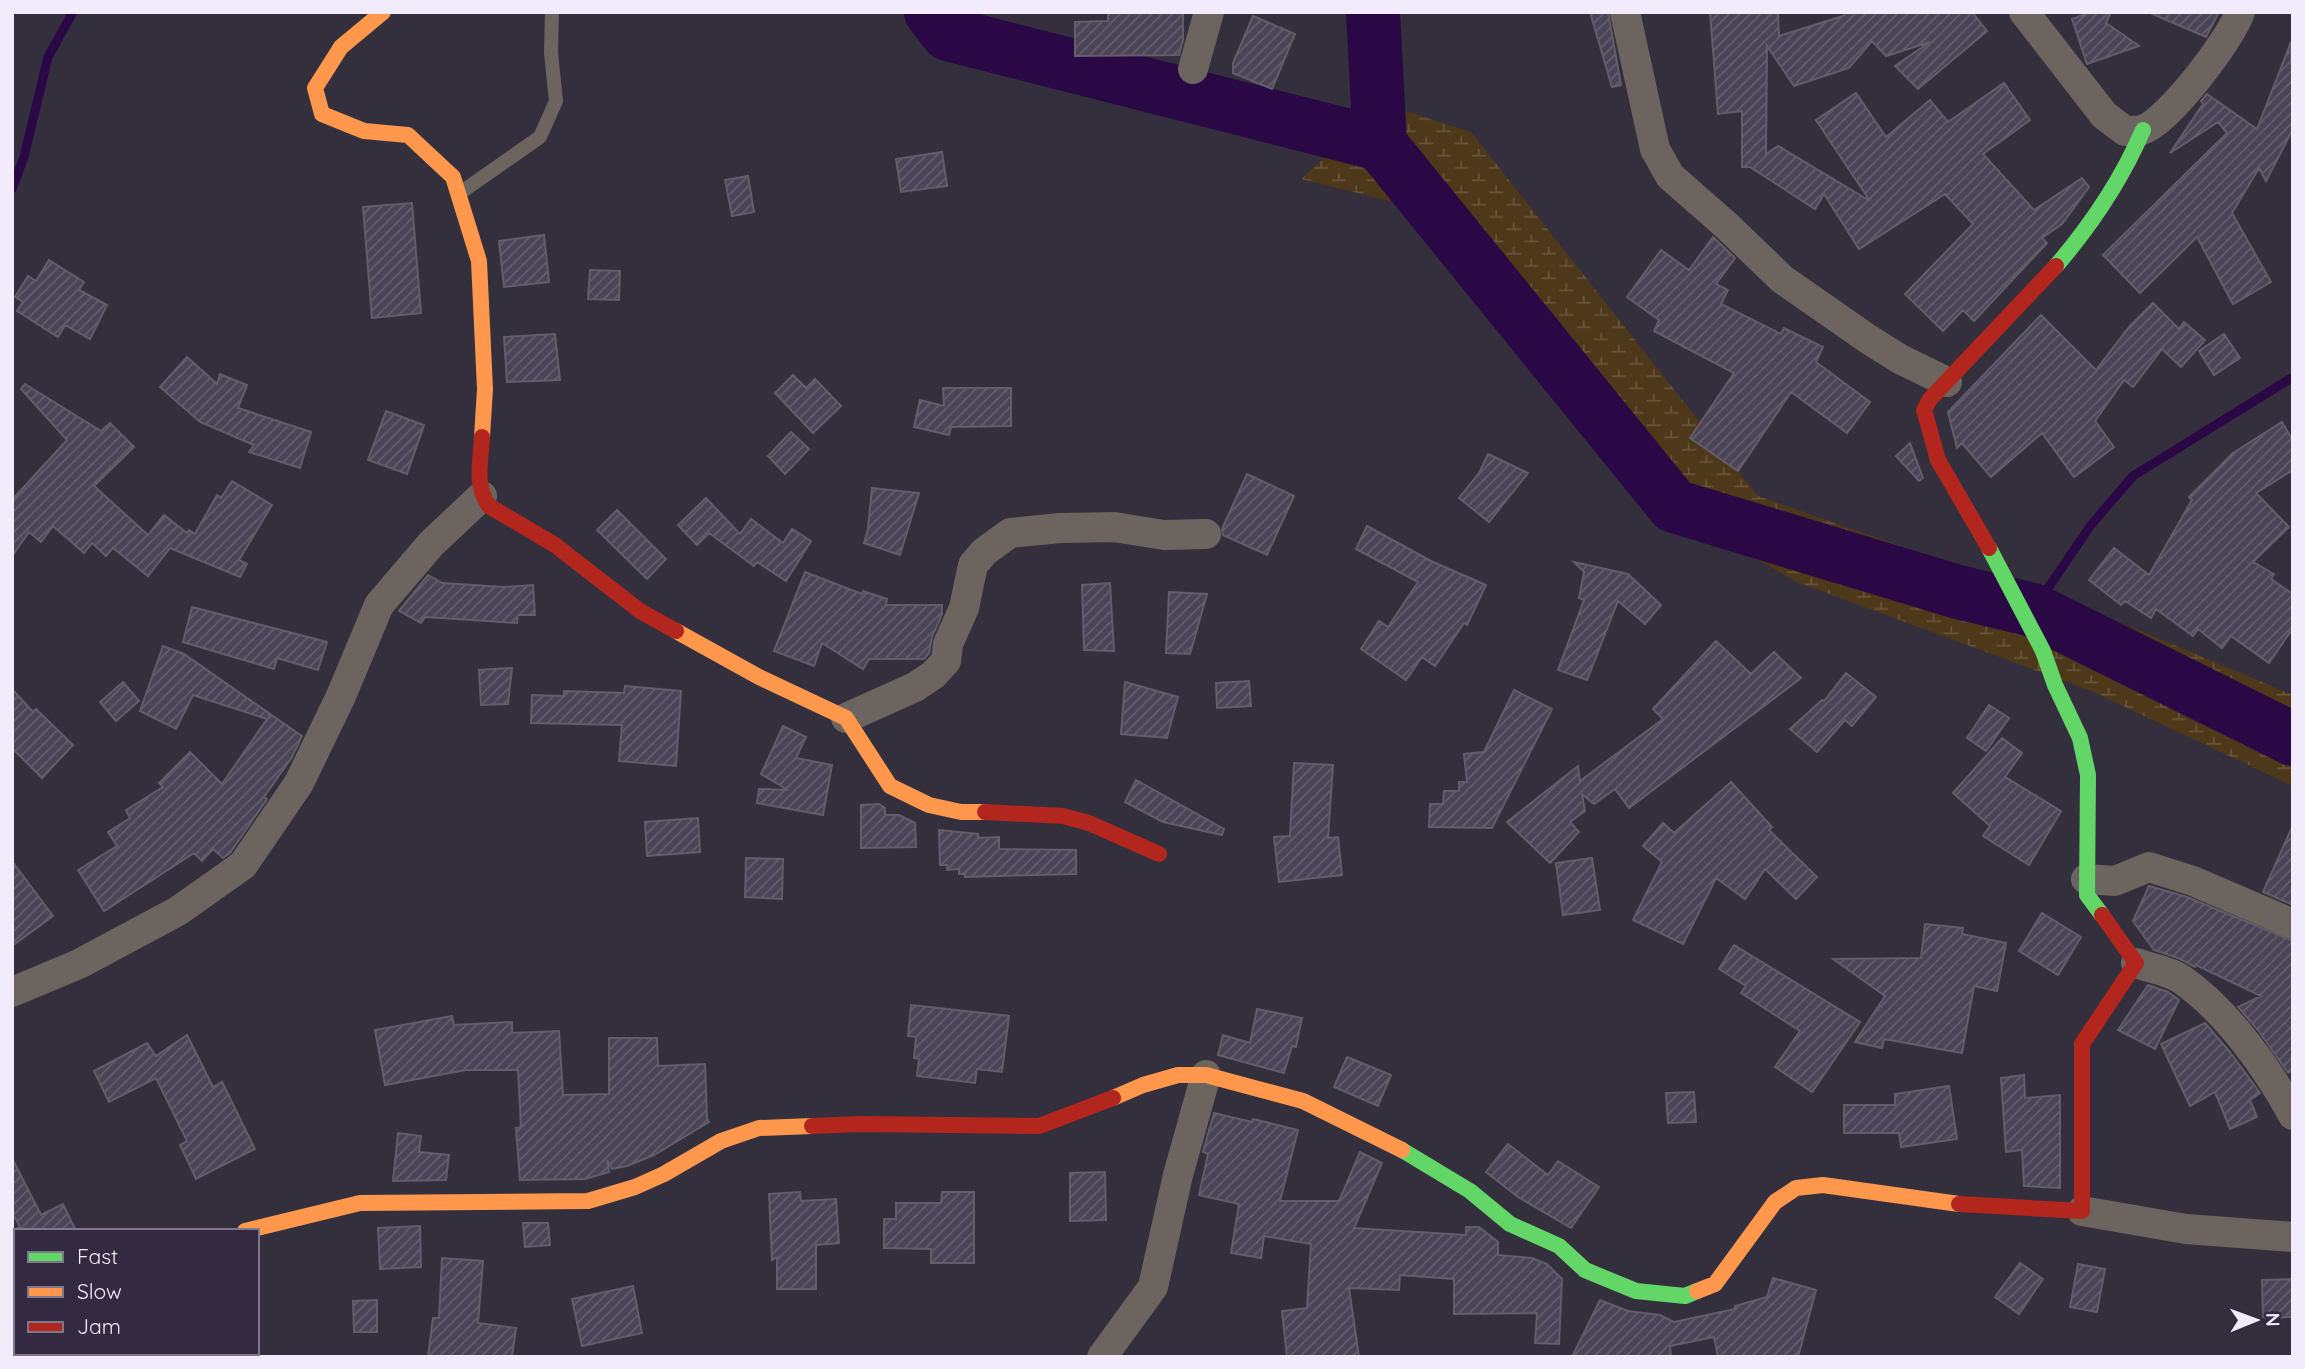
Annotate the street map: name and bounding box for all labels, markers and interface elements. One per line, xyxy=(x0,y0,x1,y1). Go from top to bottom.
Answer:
legend xyxy=(14,1229,259,1355)
text: Fast xyxy=(77,1243,118,1269)
text: Slow xyxy=(77,1278,122,1304)
north arrow xyxy=(2221,1285,2291,1355)
text: Jam xyxy=(77,1313,121,1339)
text: N xyxy=(2261,1313,2285,1327)

